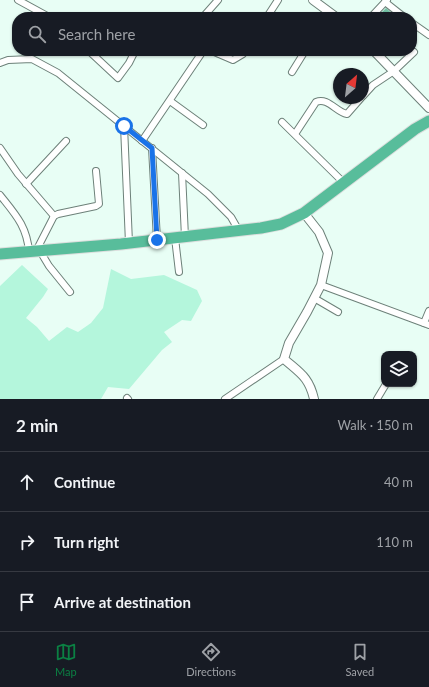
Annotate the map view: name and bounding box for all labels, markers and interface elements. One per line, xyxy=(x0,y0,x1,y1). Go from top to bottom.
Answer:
search box xyxy=(12,12,417,56)
icon: search xyxy=(26,23,48,45)
text: Search here xyxy=(58,25,135,43)
north arrow xyxy=(333,68,369,104)
route start xyxy=(115,117,133,135)
route end xyxy=(148,231,166,249)
map controls xyxy=(381,351,417,387)
button: layers xyxy=(381,351,417,387)
text: 2 min xyxy=(16,415,58,436)
text: Walk · 150 m xyxy=(337,417,413,433)
icon: ahead xyxy=(16,471,38,493)
text: Continue xyxy=(54,473,115,491)
text: 40 m xyxy=(384,474,413,490)
icon: right xyxy=(16,531,38,553)
text: Turn right xyxy=(54,533,119,551)
text: 110 m xyxy=(376,534,413,550)
icon: arrive xyxy=(16,591,38,613)
text: Arrive at destination xyxy=(54,593,191,611)
tab: Map xyxy=(55,641,77,678)
tab: Directions xyxy=(186,641,236,678)
tab: Saved xyxy=(345,641,374,678)

